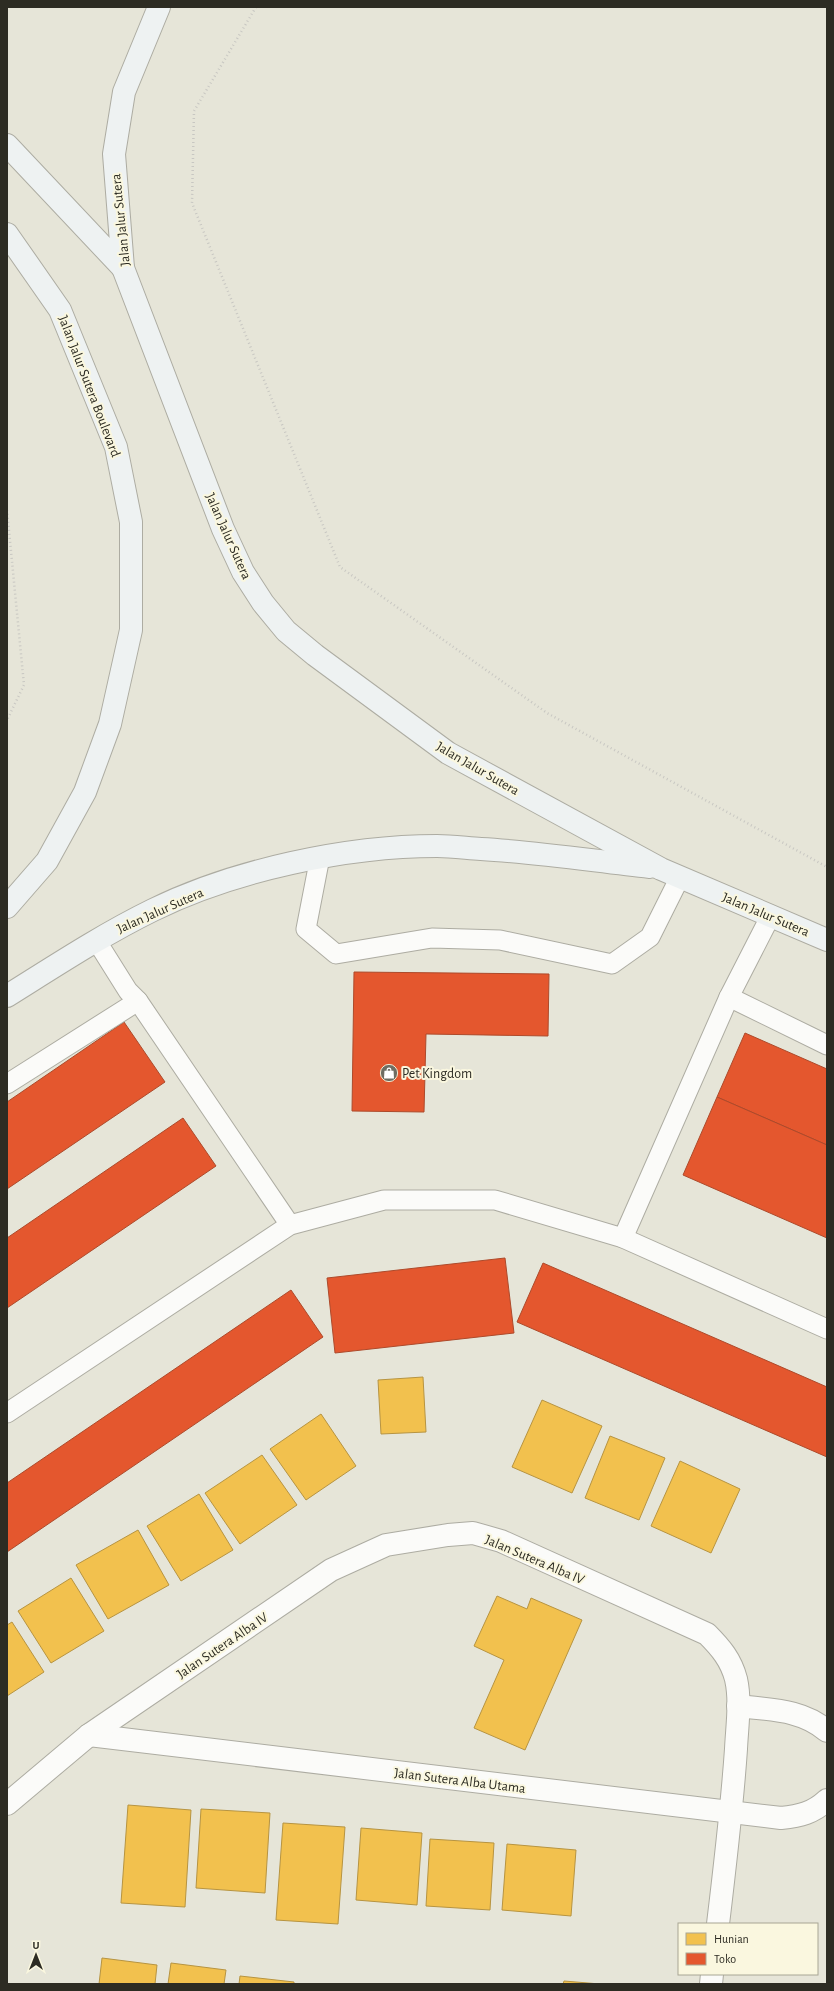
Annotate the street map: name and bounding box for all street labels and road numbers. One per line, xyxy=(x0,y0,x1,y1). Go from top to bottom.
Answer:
street label: Jalan Jalur Sutera xyxy=(109,172,133,267)
street label: Jalan Jalur Sutera Boulevard xyxy=(56,314,123,459)
street label: Jalan Jalur Sutera xyxy=(203,491,254,582)
street label: Jalan Jalur Sutera xyxy=(434,740,522,798)
street label: Jalan Jalur Sutera xyxy=(115,885,206,936)
street label: Jalan Jalur Sutera xyxy=(720,890,812,940)
street label: Jalan Sutera Alba IV xyxy=(483,1533,586,1587)
street label: Jalan Sutera Alba IV xyxy=(175,1610,271,1681)
street label: Jalan Sutera Alba Utama xyxy=(393,1766,527,1796)

